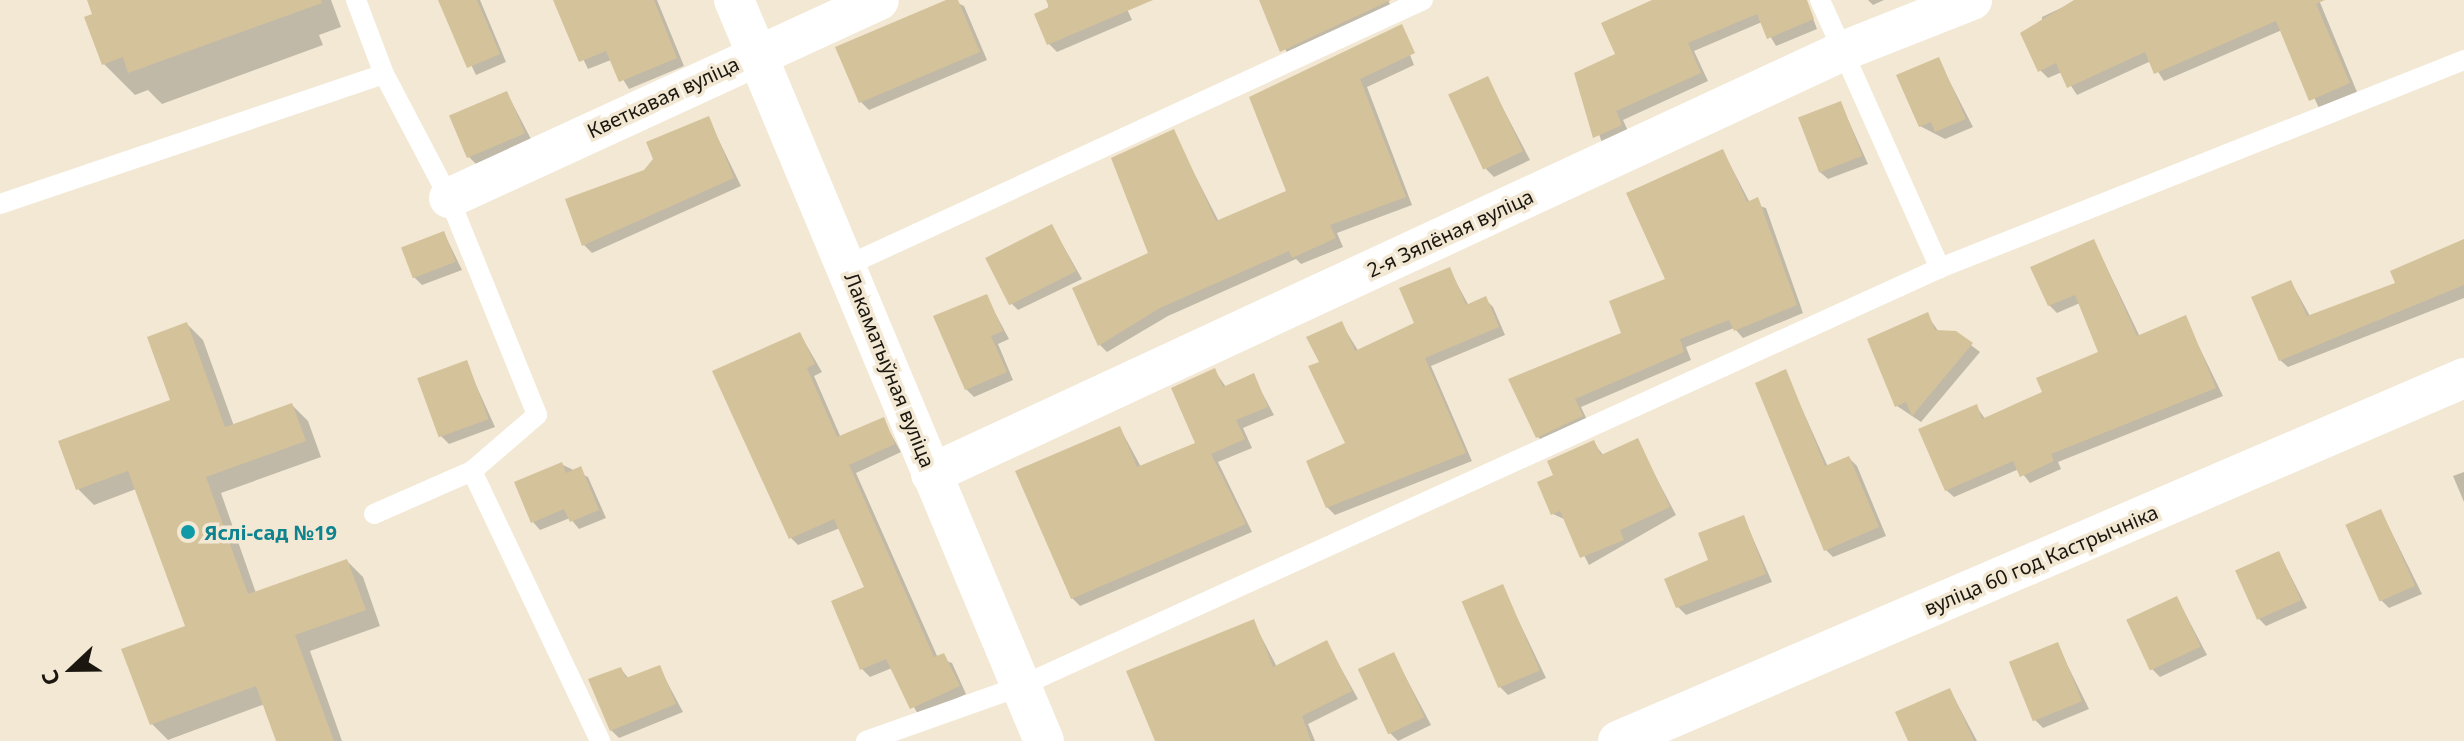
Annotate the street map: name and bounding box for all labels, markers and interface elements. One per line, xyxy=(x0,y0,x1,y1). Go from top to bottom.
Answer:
street label: Кветкавая вуліца xyxy=(583,51,743,143)
street label: 2-я Зялёная вуліца xyxy=(1363,184,1537,282)
street label: Лакаматыўная вуліца xyxy=(840,269,940,471)
street label: вуліца 60 год Кастрычніка xyxy=(1920,500,2162,620)
place label: Яслі-сад №19 xyxy=(204,520,337,544)
marker: Яслі-сад №19 xyxy=(179,523,197,541)
north arrow xyxy=(32,629,112,709)
text: С xyxy=(33,666,66,690)

